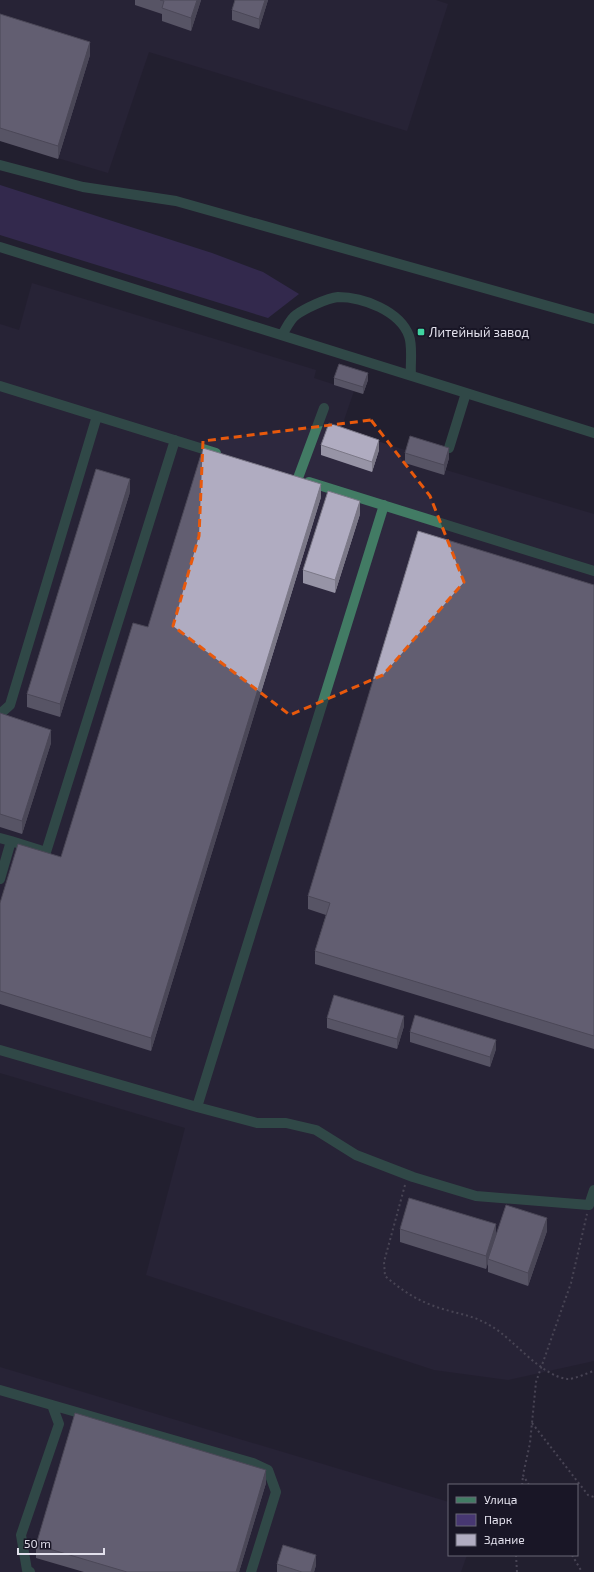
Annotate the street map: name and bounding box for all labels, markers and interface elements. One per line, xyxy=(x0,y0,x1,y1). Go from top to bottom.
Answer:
place label: Литейный завод xyxy=(429,324,530,340)
marker: Литейный завод xyxy=(416,327,426,337)
legend xyxy=(448,1484,578,1556)
text: Улица xyxy=(484,1492,517,1506)
text: Парк xyxy=(484,1512,513,1526)
scale bar xyxy=(18,1530,104,1556)
text: Здание xyxy=(484,1532,525,1546)
text: 50 m xyxy=(24,1536,51,1550)

